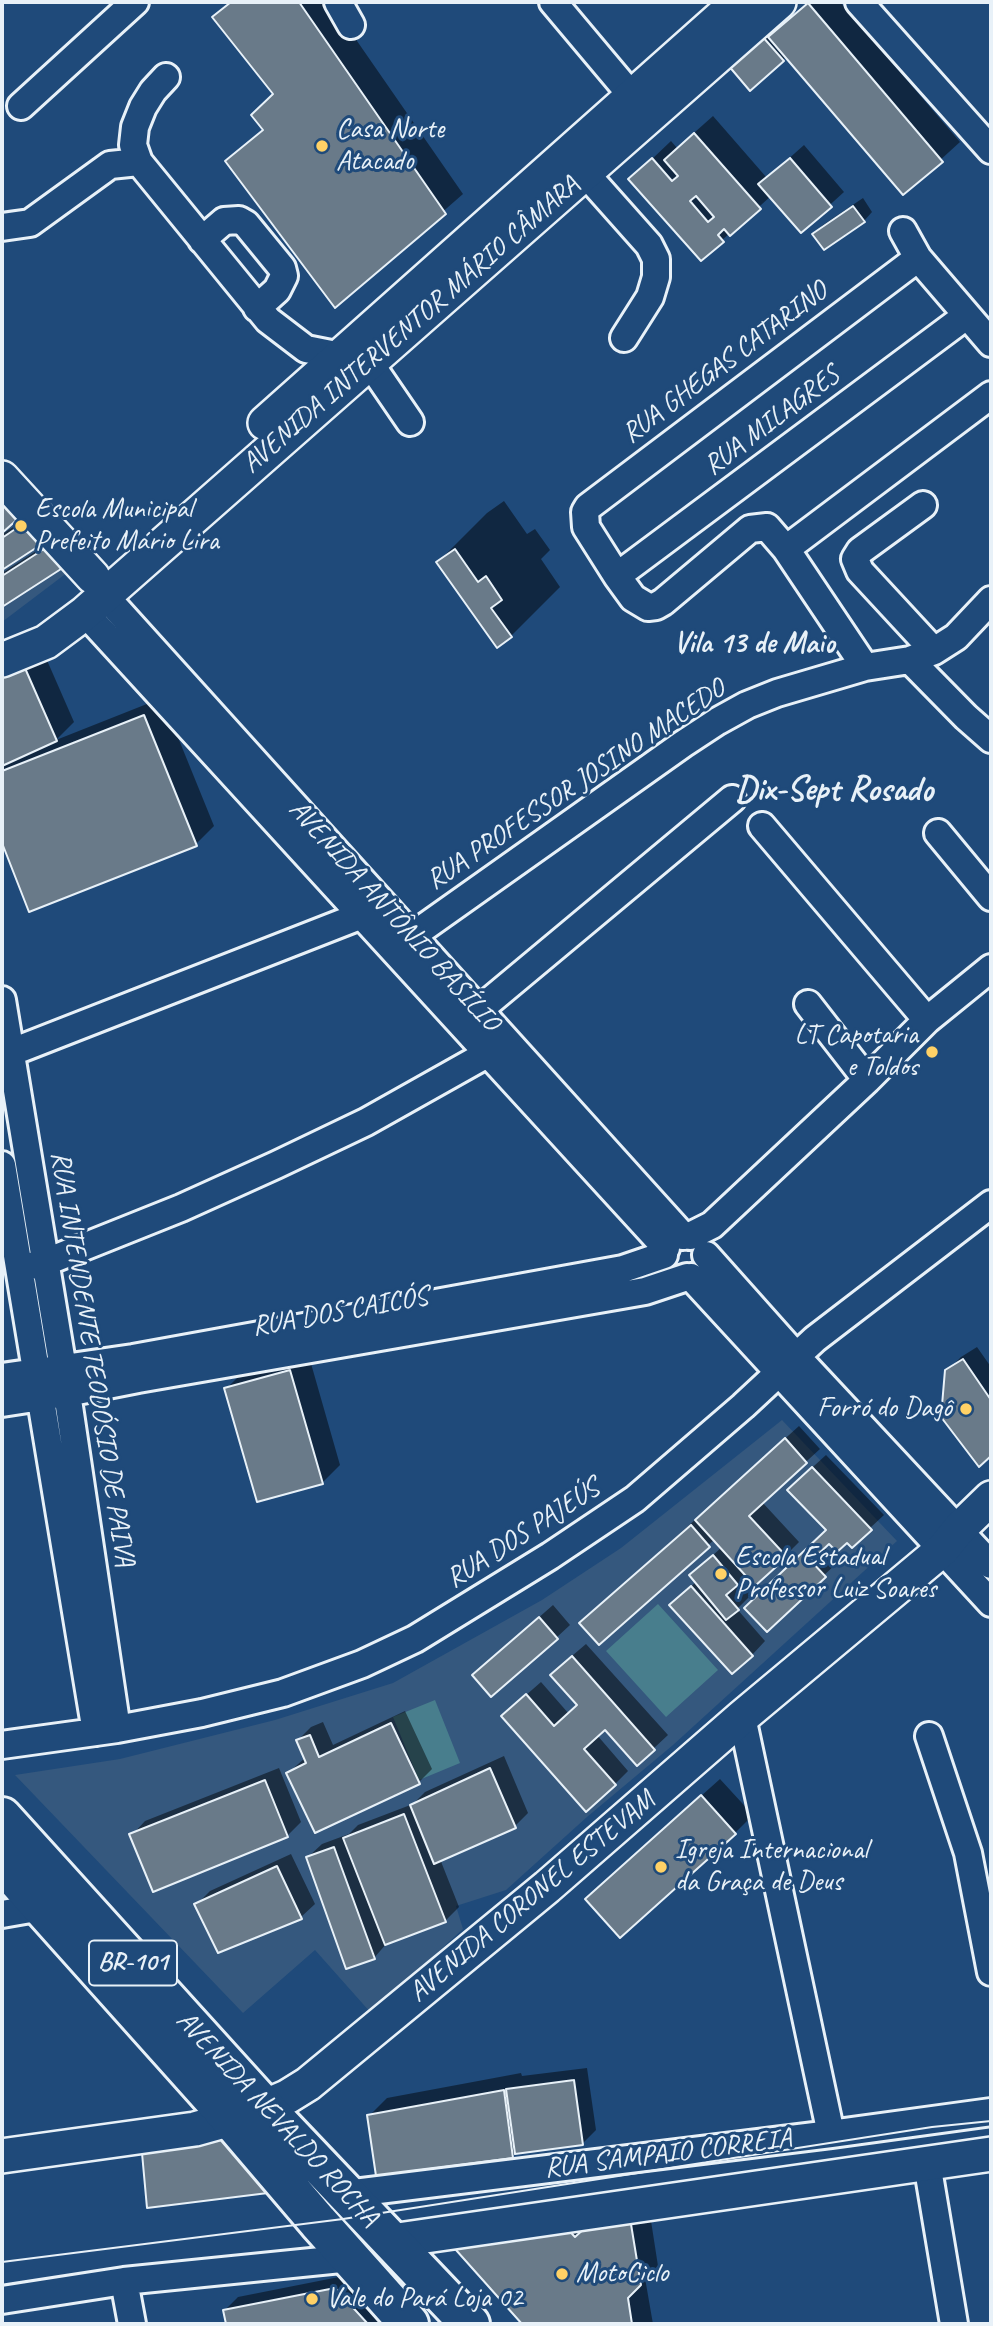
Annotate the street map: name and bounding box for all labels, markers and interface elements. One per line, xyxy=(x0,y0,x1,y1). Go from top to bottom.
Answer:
place label: Casa Norte Atacado xyxy=(336,113,444,179)
marker: Casa Norte Atacado xyxy=(314,138,330,154)
street label: AVENIDA INTERVENTOR MÁRIO CÂMARA xyxy=(235,169,587,481)
street label: RUA GHEGAS CATARINO xyxy=(616,275,834,451)
street label: RUA MILAGRES xyxy=(697,359,847,483)
place label: Escola Municipal Prefeito Mário Lira xyxy=(35,493,219,559)
marker: Escola Municipal Prefeito Mário Lira xyxy=(13,518,29,534)
district label: Vila 13 de Maio xyxy=(673,626,835,662)
street label: RUA PROFESSOR JOSINO MACEDO xyxy=(420,672,732,898)
district label: Dix-Sept Rosado xyxy=(735,770,933,812)
street label: AVENIDA ANTÔNIO BASÍLIO xyxy=(281,793,507,1039)
place label: LT Capotaria e Toldos xyxy=(794,1019,918,1085)
marker: LT Capotaria e Toldos xyxy=(924,1044,940,1060)
street label: RUA INTENDENTE TEODÓSIO DE PAIVA xyxy=(43,1149,141,1569)
street label: RUA DOS CAICÓS xyxy=(249,1280,431,1344)
place label: Forró do Dagô xyxy=(817,1392,952,1426)
marker: Forró do Dagô xyxy=(958,1401,974,1417)
street label: RUA DOS PAJEÚS xyxy=(440,1472,606,1596)
place label: Escola Estadual Professor Luiz Soares xyxy=(735,1541,936,1607)
marker: Escola Estadual Professor Luiz Soares xyxy=(713,1566,729,1582)
street label: AVENIDA CORONEL ESTEVAM xyxy=(402,1784,662,2010)
place label: Igreja Internacional da Graça de Deus xyxy=(675,1834,868,1900)
marker: Igreja Internacional da Graça de Deus xyxy=(653,1859,669,1875)
road number: BR-101 xyxy=(89,1940,177,1986)
street label: AVENIDA NEVALDO ROCHA xyxy=(168,2004,386,2234)
street label: RUA SAMPAIO CORREIA xyxy=(543,2122,793,2186)
place label: MotoCiclo xyxy=(576,2257,668,2291)
marker: MotoCiclo xyxy=(554,2266,570,2282)
place label: Vale do Pará Loja 02 xyxy=(326,2282,523,2316)
marker: Vale do Pará Loja 02 xyxy=(304,2291,320,2307)

